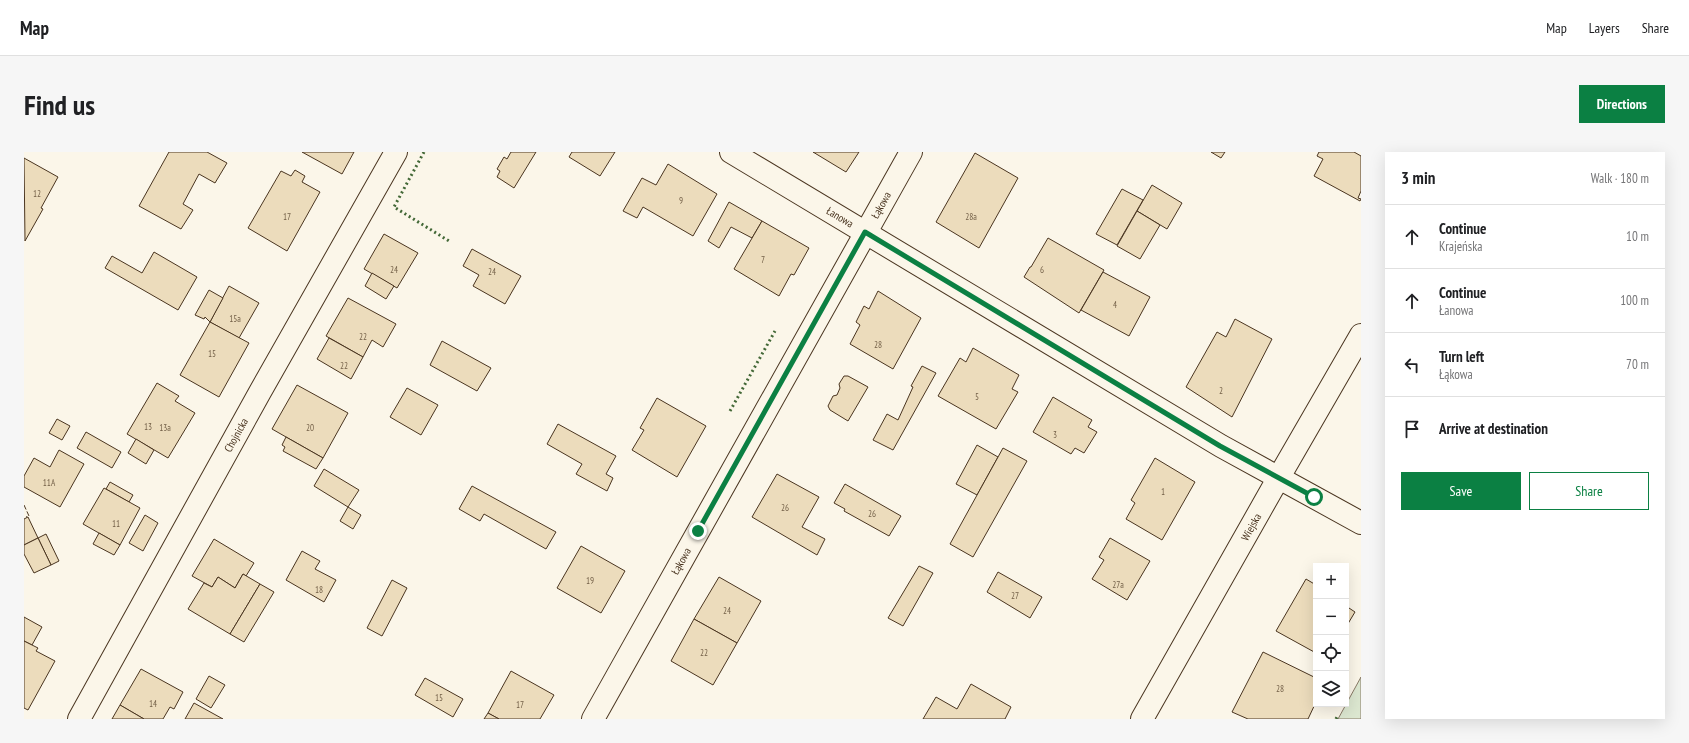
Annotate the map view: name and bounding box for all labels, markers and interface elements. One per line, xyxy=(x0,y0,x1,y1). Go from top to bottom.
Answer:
text: Map xyxy=(20,16,49,40)
text: Map xyxy=(1546,19,1567,37)
text: Layers xyxy=(1589,19,1620,37)
text: Share xyxy=(1642,19,1669,37)
button: Directions xyxy=(1579,85,1665,123)
text: Find us xyxy=(24,86,95,123)
text: 3 min xyxy=(1401,167,1435,189)
text: Walk · 180 m xyxy=(1591,170,1649,187)
house number: 12 xyxy=(33,188,41,199)
street label: Łąkowa xyxy=(868,189,894,221)
house number: 9 xyxy=(679,195,683,206)
street label: Łanowa xyxy=(824,203,856,231)
house number: 17 xyxy=(283,211,291,222)
house number: 28a xyxy=(965,211,977,222)
text: Continue xyxy=(1439,219,1486,238)
icon: ahead xyxy=(1401,226,1423,248)
text: 10 m xyxy=(1626,228,1649,245)
text: Krajeńska xyxy=(1439,238,1482,255)
house number: 7 xyxy=(761,254,765,265)
house number: 24 xyxy=(390,264,398,275)
house number: 6 xyxy=(1040,264,1044,275)
house number: 24 xyxy=(488,266,496,277)
text: Continue xyxy=(1439,283,1486,302)
icon: ahead xyxy=(1401,290,1423,312)
text: 100 m xyxy=(1620,292,1649,309)
house number: 4 xyxy=(1113,299,1117,310)
text: Łanowa xyxy=(1439,302,1474,319)
house number: 15a xyxy=(229,313,241,324)
house number: 22 xyxy=(359,331,367,342)
house number: 28 xyxy=(874,339,882,350)
text: Turn left xyxy=(1439,347,1484,366)
house number: 15 xyxy=(208,348,216,359)
icon: left xyxy=(1401,354,1423,376)
text: 70 m xyxy=(1626,356,1649,373)
house number: 22 xyxy=(340,360,348,371)
text: Łąkowa xyxy=(1439,366,1473,383)
house number: 2 xyxy=(1219,385,1223,396)
house number: 5 xyxy=(975,391,979,402)
street label: Chojnicka xyxy=(221,416,251,454)
icon: arrive xyxy=(1401,418,1423,440)
text: Arrive at destination xyxy=(1439,419,1548,438)
house number: 13 xyxy=(144,421,152,432)
house number: 13a xyxy=(159,422,171,433)
house number: 20 xyxy=(306,422,314,433)
house number: 3 xyxy=(1053,429,1057,440)
button: Save xyxy=(1401,472,1521,510)
button: Share xyxy=(1529,472,1649,510)
house number: 11A xyxy=(43,477,56,488)
house number: 1 xyxy=(1161,486,1165,497)
route start xyxy=(1305,488,1323,506)
house number: 26 xyxy=(781,502,789,513)
house number: 26 xyxy=(868,508,876,519)
street label: Wiejska xyxy=(1238,511,1264,543)
house number: 11 xyxy=(112,518,120,529)
route end xyxy=(689,522,707,540)
street label: Łąkowa xyxy=(668,545,694,577)
map controls xyxy=(1313,563,1349,707)
button: + xyxy=(1313,563,1349,599)
house number: 19 xyxy=(586,575,594,586)
house number: 27a xyxy=(1112,579,1124,590)
house number: 18 xyxy=(315,584,323,595)
house number: 27 xyxy=(1011,590,1019,601)
button: − xyxy=(1313,599,1349,635)
house number: 24 xyxy=(723,605,731,616)
button: locate xyxy=(1313,635,1349,671)
house number: 22 xyxy=(700,647,708,658)
button: layers xyxy=(1313,671,1349,707)
house number: 28 xyxy=(1276,683,1284,694)
house number: 15 xyxy=(435,692,443,703)
house number: 14 xyxy=(149,698,157,709)
house number: 17 xyxy=(516,699,524,710)

